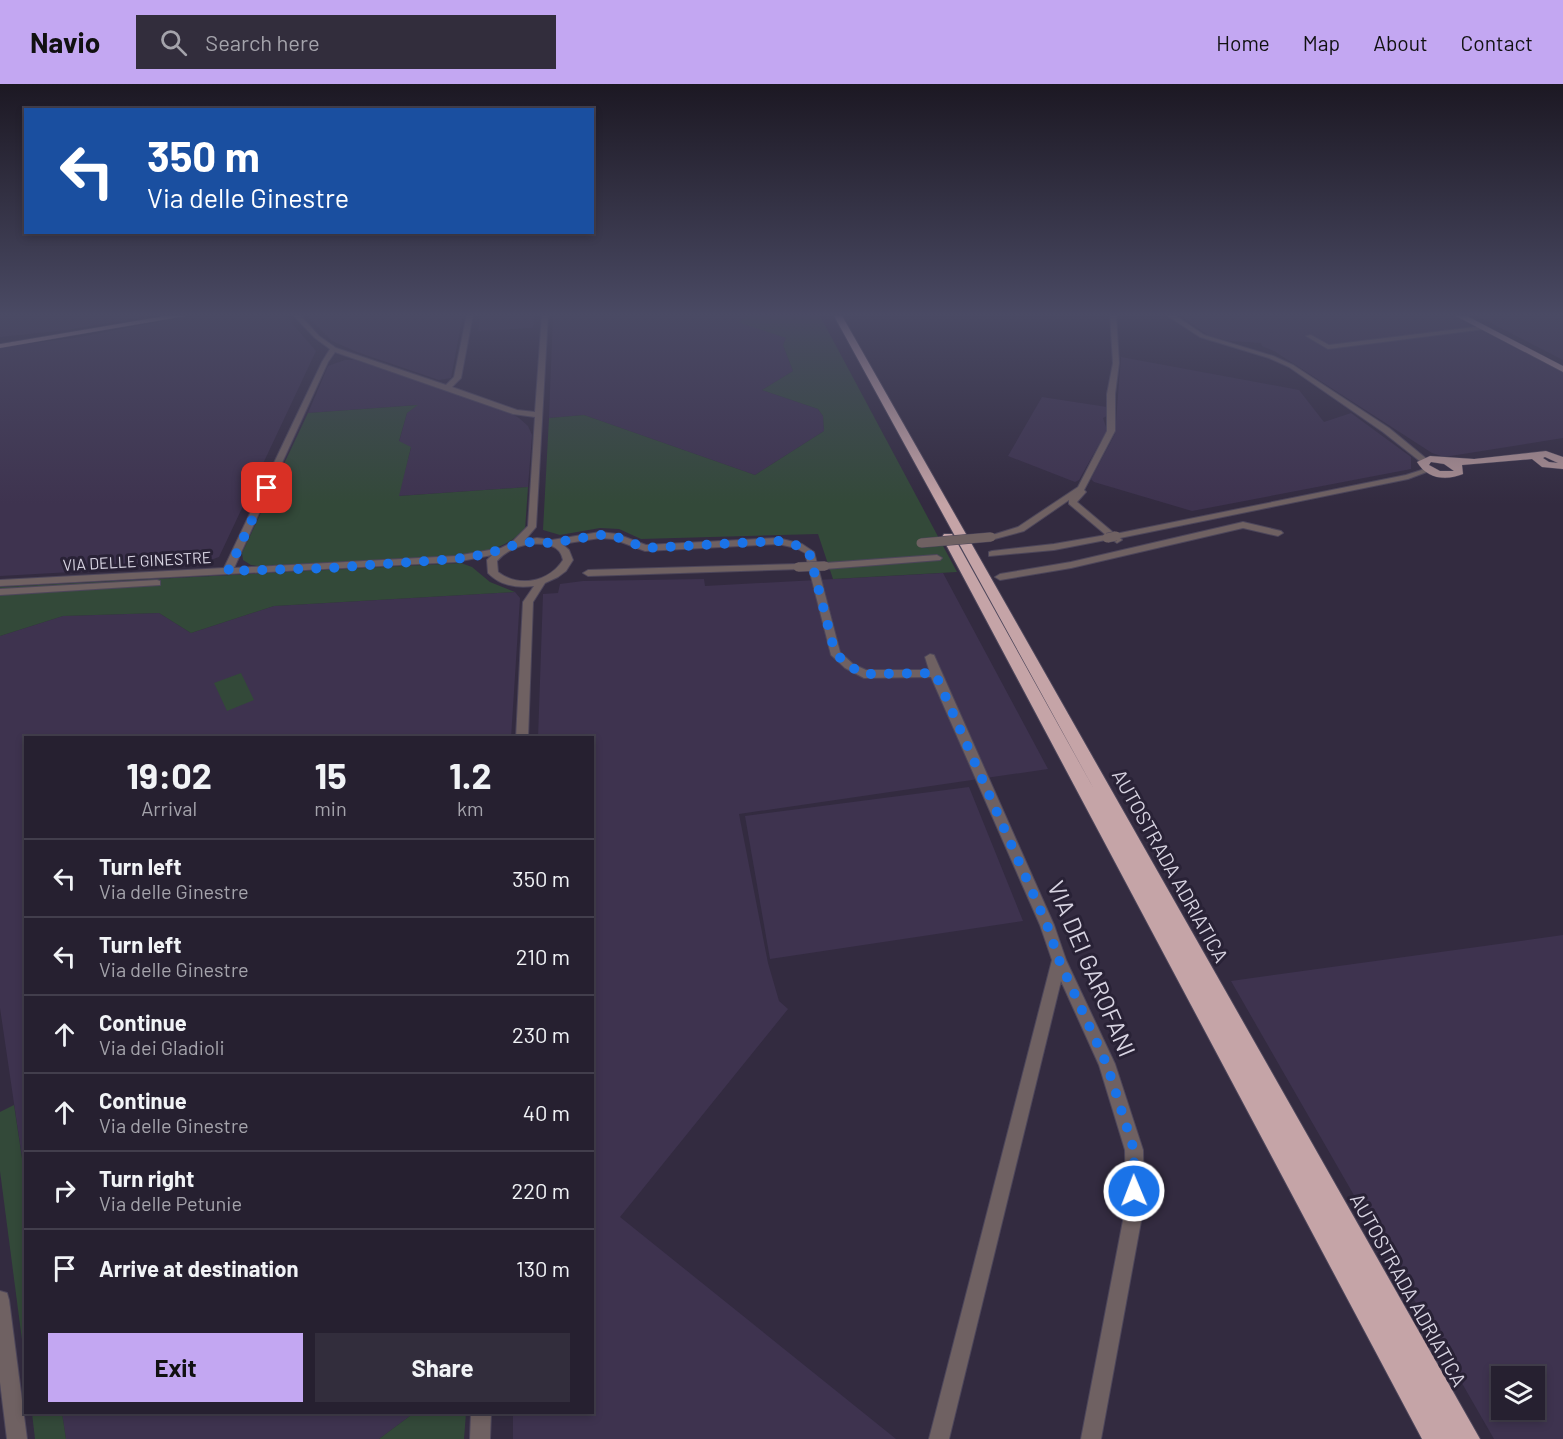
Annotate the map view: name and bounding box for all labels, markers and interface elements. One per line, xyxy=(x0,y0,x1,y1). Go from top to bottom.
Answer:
search box xyxy=(136,15,556,69)
text: Navio xyxy=(30,25,100,59)
icon: search xyxy=(157,26,190,59)
text: Search here xyxy=(205,29,320,55)
text: Home xyxy=(1216,30,1270,55)
text: Map xyxy=(1303,30,1340,55)
text: About xyxy=(1373,30,1428,55)
text: Contact xyxy=(1461,30,1533,55)
text: 350 m xyxy=(147,130,260,180)
icon: left xyxy=(48,132,126,210)
text: Via delle Ginestre xyxy=(147,181,349,213)
pin xyxy=(241,462,292,513)
icon: arrive xyxy=(250,471,283,504)
street label: VIA DELLE GINESTRE xyxy=(62,547,212,574)
text: 19:02 xyxy=(126,753,212,796)
text: 15 xyxy=(314,753,347,796)
text: 1.2 xyxy=(449,753,492,796)
street label: AUTOSTRADA ADRIATICA xyxy=(1108,765,1234,966)
text: Arrival xyxy=(141,796,197,820)
text: min xyxy=(314,796,347,820)
text: km xyxy=(457,796,484,820)
text: Turn left xyxy=(99,853,182,879)
icon: left xyxy=(48,862,81,895)
text: 350 m xyxy=(512,865,570,891)
street label: VIA DEI GAROFANI xyxy=(1042,876,1143,1061)
text: Via delle Ginestre xyxy=(99,879,249,903)
text: Turn left xyxy=(99,931,182,957)
icon: left xyxy=(48,940,81,973)
text: 210 m xyxy=(516,943,570,969)
text: Via delle Ginestre xyxy=(99,957,249,981)
text: Continue xyxy=(99,1009,187,1035)
icon: ahead xyxy=(48,1018,81,1051)
text: 230 m xyxy=(512,1021,570,1047)
text: Via dei Gladioli xyxy=(99,1035,224,1059)
text: Continue xyxy=(99,1087,187,1113)
icon: ahead xyxy=(48,1096,81,1129)
text: 40 m xyxy=(523,1099,570,1125)
text: Via delle Ginestre xyxy=(99,1113,249,1137)
position arrow xyxy=(1102,1159,1166,1223)
text: Turn right xyxy=(99,1165,194,1191)
icon: right xyxy=(48,1174,81,1207)
text: 220 m xyxy=(511,1177,570,1203)
street label: AUTOSTRADA ADRIATICA xyxy=(1346,1189,1472,1390)
text: Via delle Petunie xyxy=(99,1191,242,1215)
icon: arrive xyxy=(48,1252,81,1285)
text: Arrive at destination xyxy=(99,1255,298,1281)
text: 130 m xyxy=(516,1255,570,1281)
button: Exit xyxy=(48,1333,303,1402)
button: Share xyxy=(315,1333,570,1402)
map controls xyxy=(1491,1366,1545,1420)
button: layers xyxy=(1491,1366,1545,1420)

